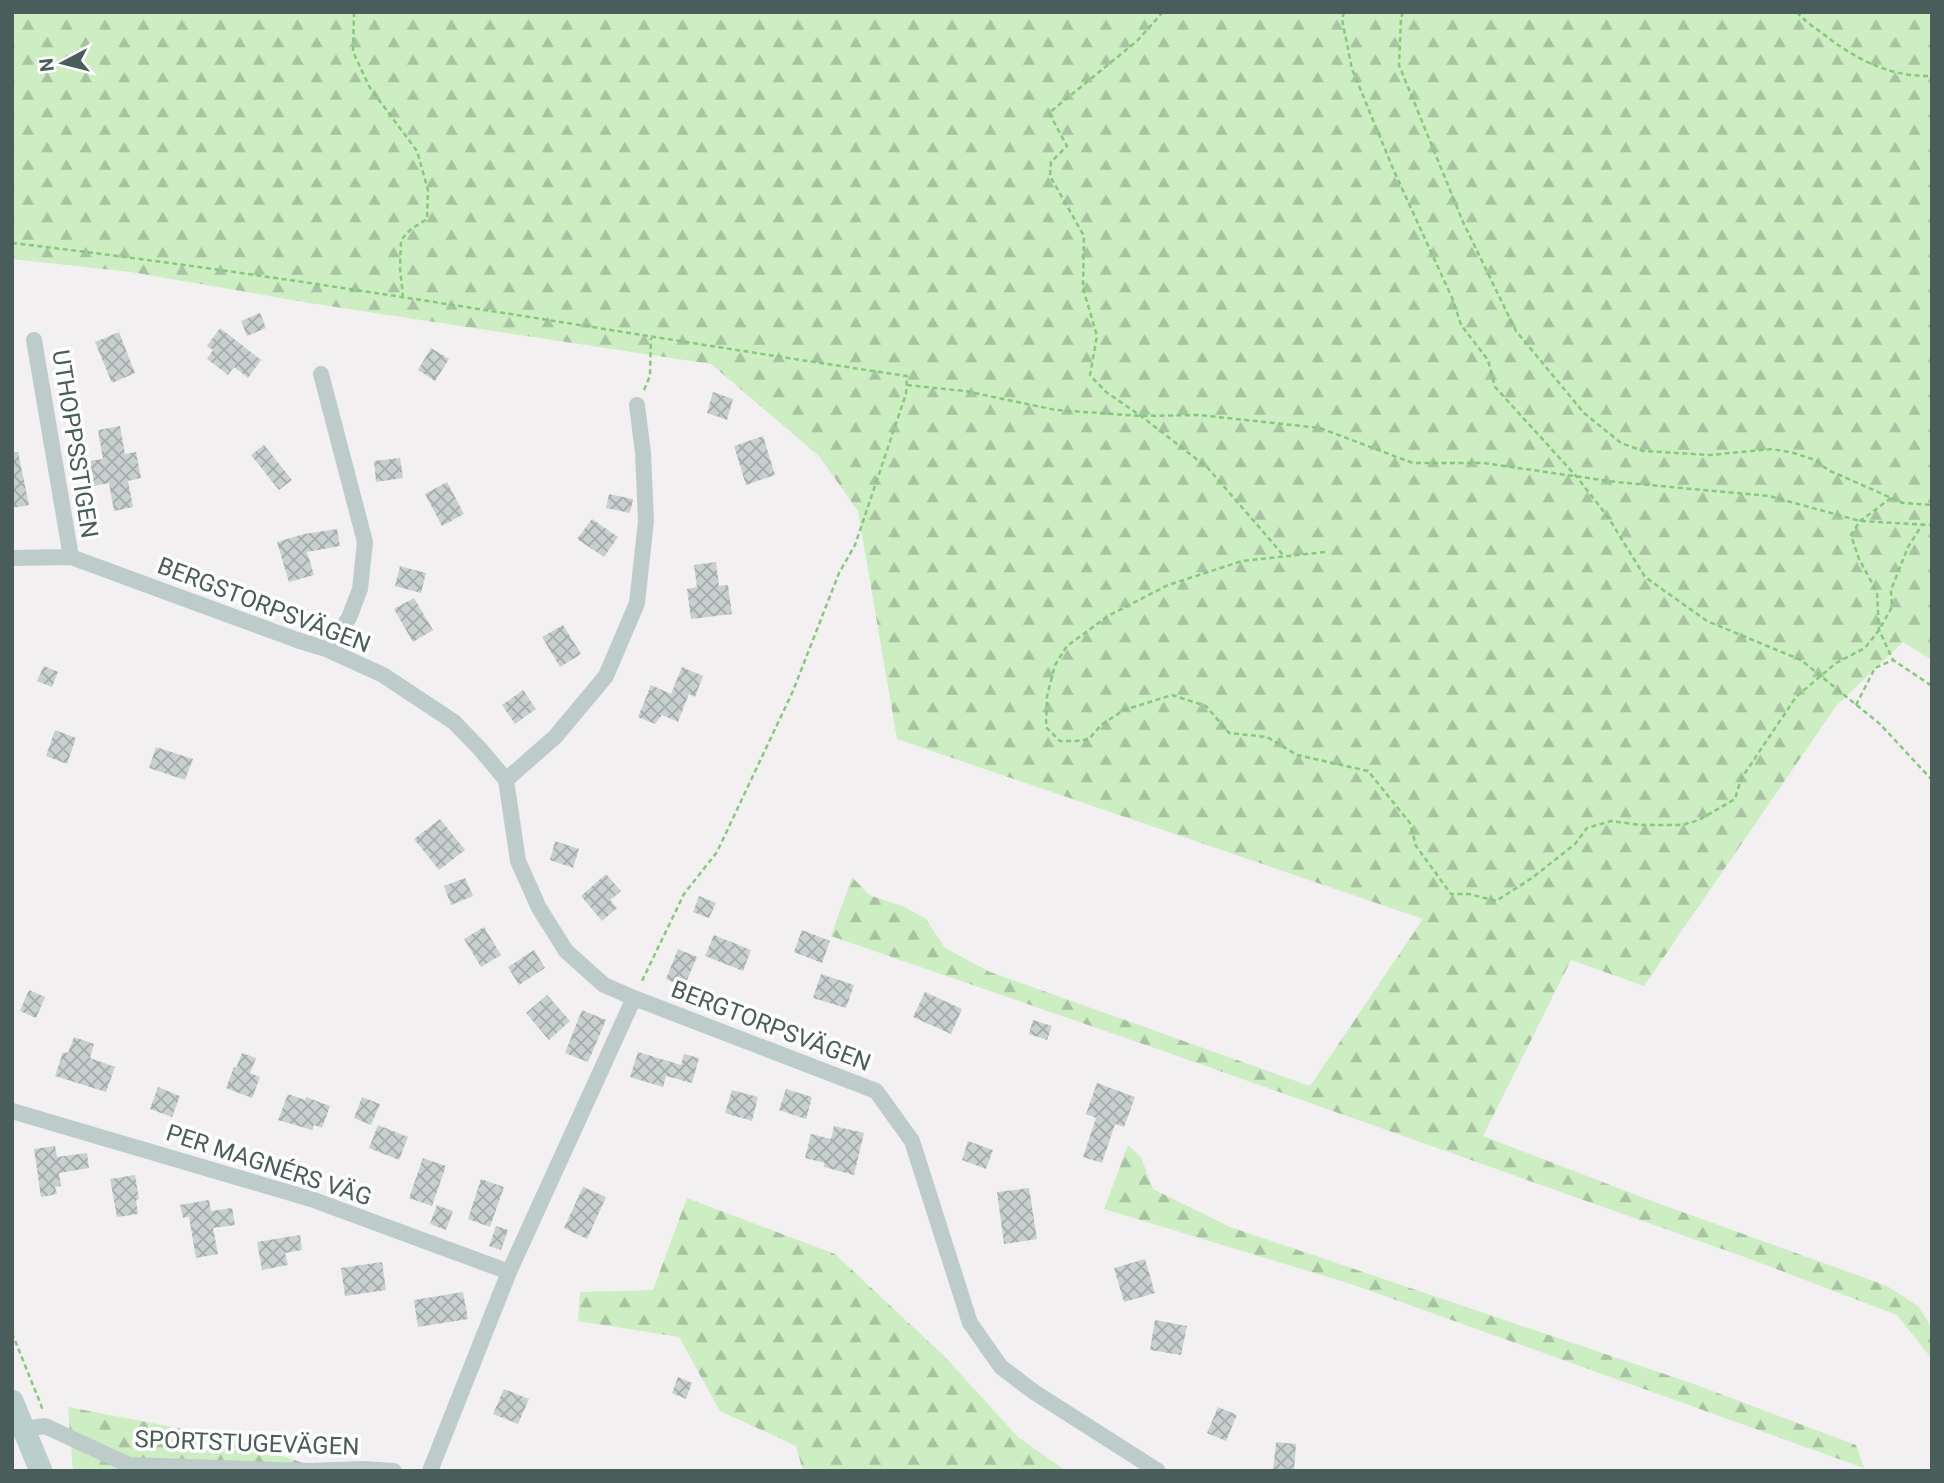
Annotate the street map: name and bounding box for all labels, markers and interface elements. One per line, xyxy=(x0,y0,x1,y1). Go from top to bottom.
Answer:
north arrow xyxy=(28,28,98,98)
text: N xyxy=(34,57,59,73)
street label: UTHOPPSSTIGEN xyxy=(46,348,104,540)
street label: BERGSTORPSVÄGEN xyxy=(154,551,374,659)
street label: BERGTORPSVÄGEN xyxy=(667,975,875,1077)
street label: PER MAGNÉRS VÄG xyxy=(163,1119,375,1211)
street label: SPORTSTUGEVÄGEN xyxy=(134,1425,360,1461)

